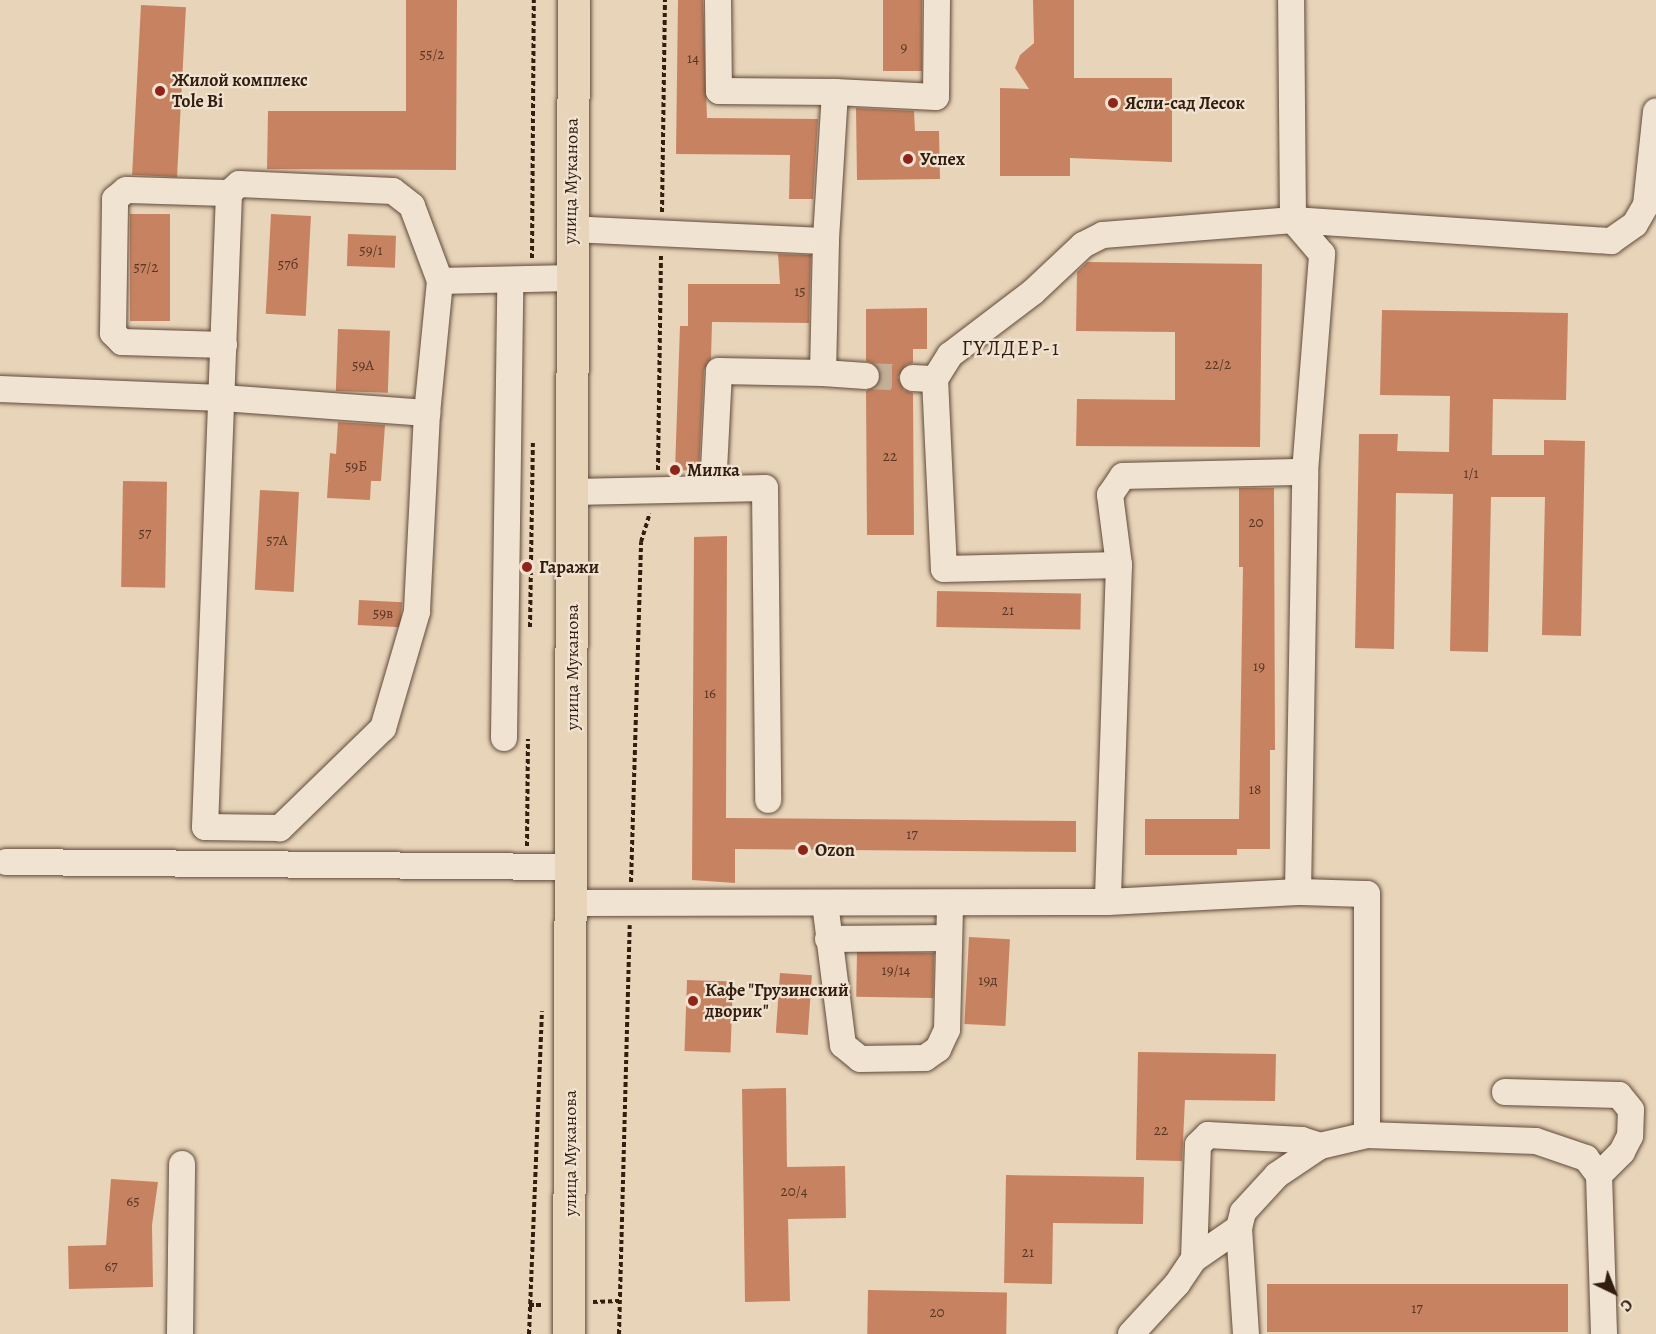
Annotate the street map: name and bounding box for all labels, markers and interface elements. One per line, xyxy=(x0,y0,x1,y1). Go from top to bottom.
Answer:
house number: 9 xyxy=(901,39,907,57)
house number: 55/2 xyxy=(420,46,444,64)
house number: 14 xyxy=(687,50,699,68)
place label: Жилой комплекс Tole Bi xyxy=(172,70,308,112)
marker: Жилой комплекс Tole Bi xyxy=(153,84,167,98)
place label: Ясли-сад Лесок xyxy=(1125,92,1245,114)
marker: Ясли-сад Лесок xyxy=(1106,96,1120,110)
street label: улица Муканова xyxy=(559,118,583,244)
place label: Успех xyxy=(920,148,965,170)
marker: Успех xyxy=(901,152,915,166)
house number: 59/1 xyxy=(359,242,383,260)
house number: 57б xyxy=(278,256,298,274)
house number: 57/2 xyxy=(134,259,158,277)
house number: 15 xyxy=(794,283,806,301)
district label: ГҮЛДЕР-1 xyxy=(962,335,1060,361)
house number: 22/2 xyxy=(1205,356,1231,374)
house number: 59A xyxy=(352,357,374,375)
house number: 22 xyxy=(883,448,897,466)
house number: 59Б xyxy=(345,458,367,476)
place label: Милка xyxy=(687,459,740,481)
marker: Милка xyxy=(668,463,682,477)
house number: 1/1 xyxy=(1463,465,1479,483)
house number: 20 xyxy=(1248,514,1264,532)
house number: 57 xyxy=(139,525,151,543)
house number: 57A xyxy=(266,532,288,550)
place label: Гаражи xyxy=(539,556,599,578)
marker: Гаражи xyxy=(520,560,534,574)
house number: 21 xyxy=(1002,602,1014,620)
street label: улица Муканова xyxy=(561,604,583,730)
house number: 59в xyxy=(373,605,393,623)
house number: 19 xyxy=(1253,658,1265,676)
house number: 16 xyxy=(704,685,716,703)
house number: 18 xyxy=(1249,781,1261,799)
house number: 17 xyxy=(906,826,918,844)
place label: Ozon xyxy=(815,839,855,861)
marker: Ozon xyxy=(796,843,810,857)
house number: 19/14 xyxy=(882,962,910,980)
house number: 19д xyxy=(978,972,998,990)
place label: Кафе "Грузинский дворик" xyxy=(705,980,849,1022)
marker: Кафе "Грузинский дворик" xyxy=(686,994,700,1008)
street label: улица Муканова xyxy=(559,1090,581,1216)
house number: 22 xyxy=(1154,1122,1168,1140)
house number: 20/4 xyxy=(781,1183,807,1201)
house number: 65 xyxy=(126,1193,140,1211)
house number: 21 xyxy=(1022,1244,1034,1262)
house number: 67 xyxy=(104,1258,118,1276)
north arrow xyxy=(1584,1262,1644,1322)
text: С xyxy=(1615,1294,1637,1317)
house number: 17 xyxy=(1411,1300,1423,1318)
house number: 20 xyxy=(929,1304,945,1322)

